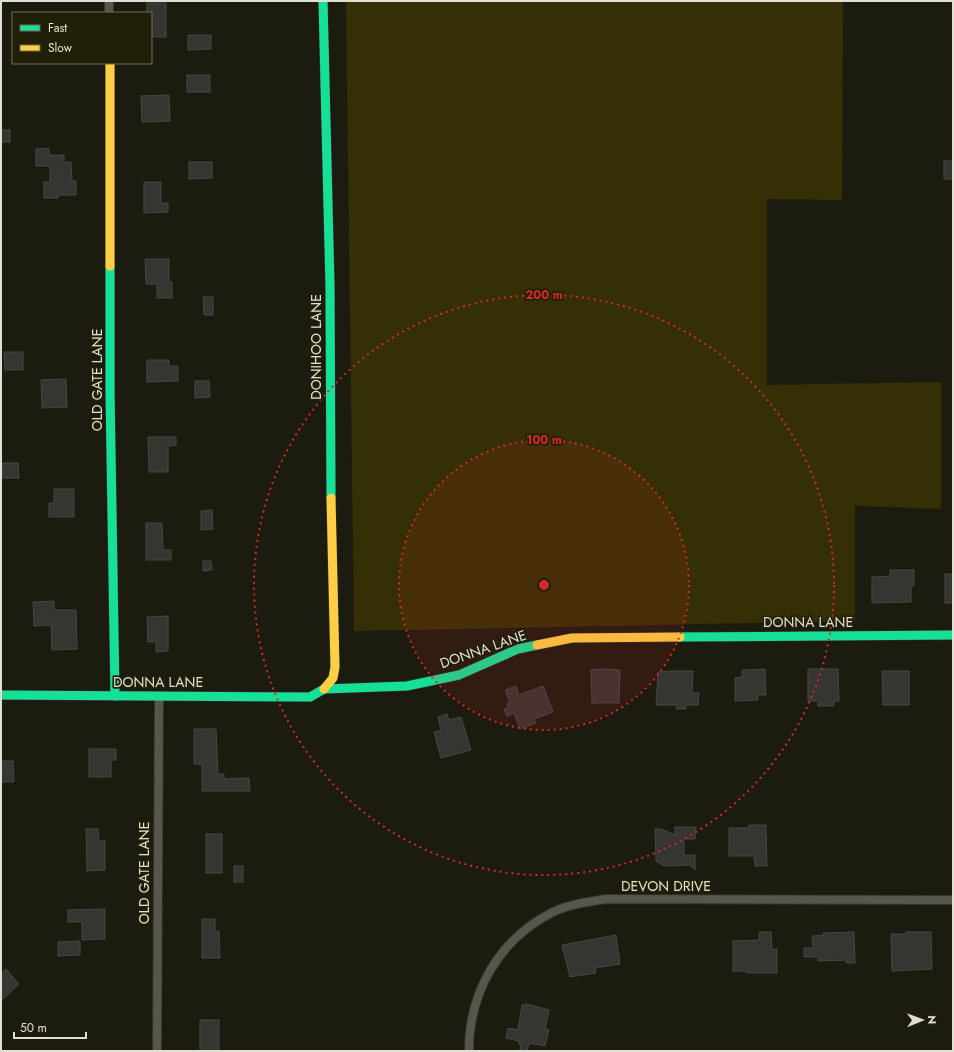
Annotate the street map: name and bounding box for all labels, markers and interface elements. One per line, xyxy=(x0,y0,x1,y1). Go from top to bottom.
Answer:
legend xyxy=(12,12,152,64)
text: Fast xyxy=(48,19,67,37)
text: Slow xyxy=(48,39,73,57)
text: 200 m xyxy=(525,286,563,304)
street label: DONIHOO LANE xyxy=(306,294,326,400)
street label: OLD GATE LANE xyxy=(87,329,107,431)
text: 100 m xyxy=(526,431,562,449)
centre of rings xyxy=(537,578,551,592)
street label: DONNA LANE xyxy=(763,612,853,632)
street label: DONNA LANE xyxy=(437,625,529,673)
street label: DONNA LANE xyxy=(113,672,203,692)
street label: OLD GATE LANE xyxy=(134,822,154,924)
street label: DEVON DRIVE xyxy=(621,876,711,896)
north arrow xyxy=(902,1000,942,1040)
scale bar xyxy=(14,1014,86,1040)
text: N xyxy=(924,1015,940,1024)
text: 50 m xyxy=(20,1019,47,1037)

